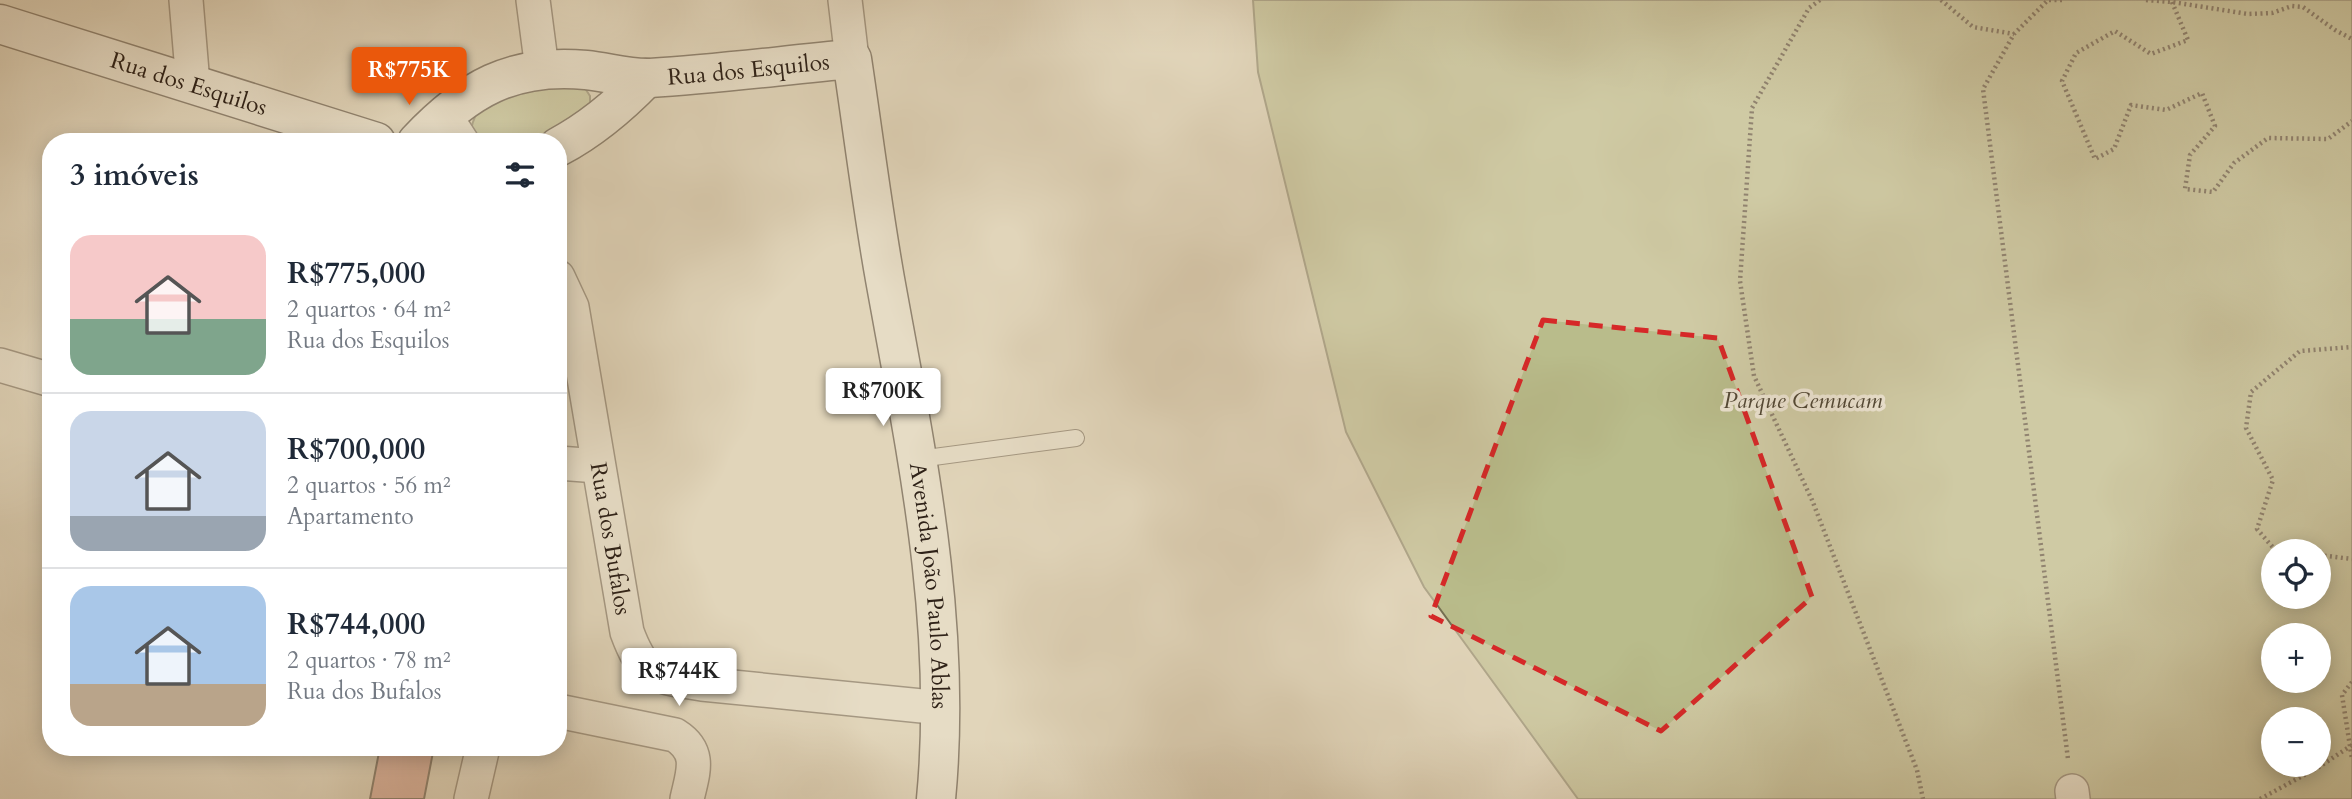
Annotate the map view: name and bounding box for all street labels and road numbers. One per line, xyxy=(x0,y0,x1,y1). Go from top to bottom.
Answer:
street label: Rua dos Esquilos xyxy=(107,45,271,123)
street label: Rua dos Esquilos xyxy=(666,46,831,93)
street label: Rua dos Bufalos xyxy=(583,460,639,617)
street label: Avenida João Paulo Ablas xyxy=(902,460,955,709)

